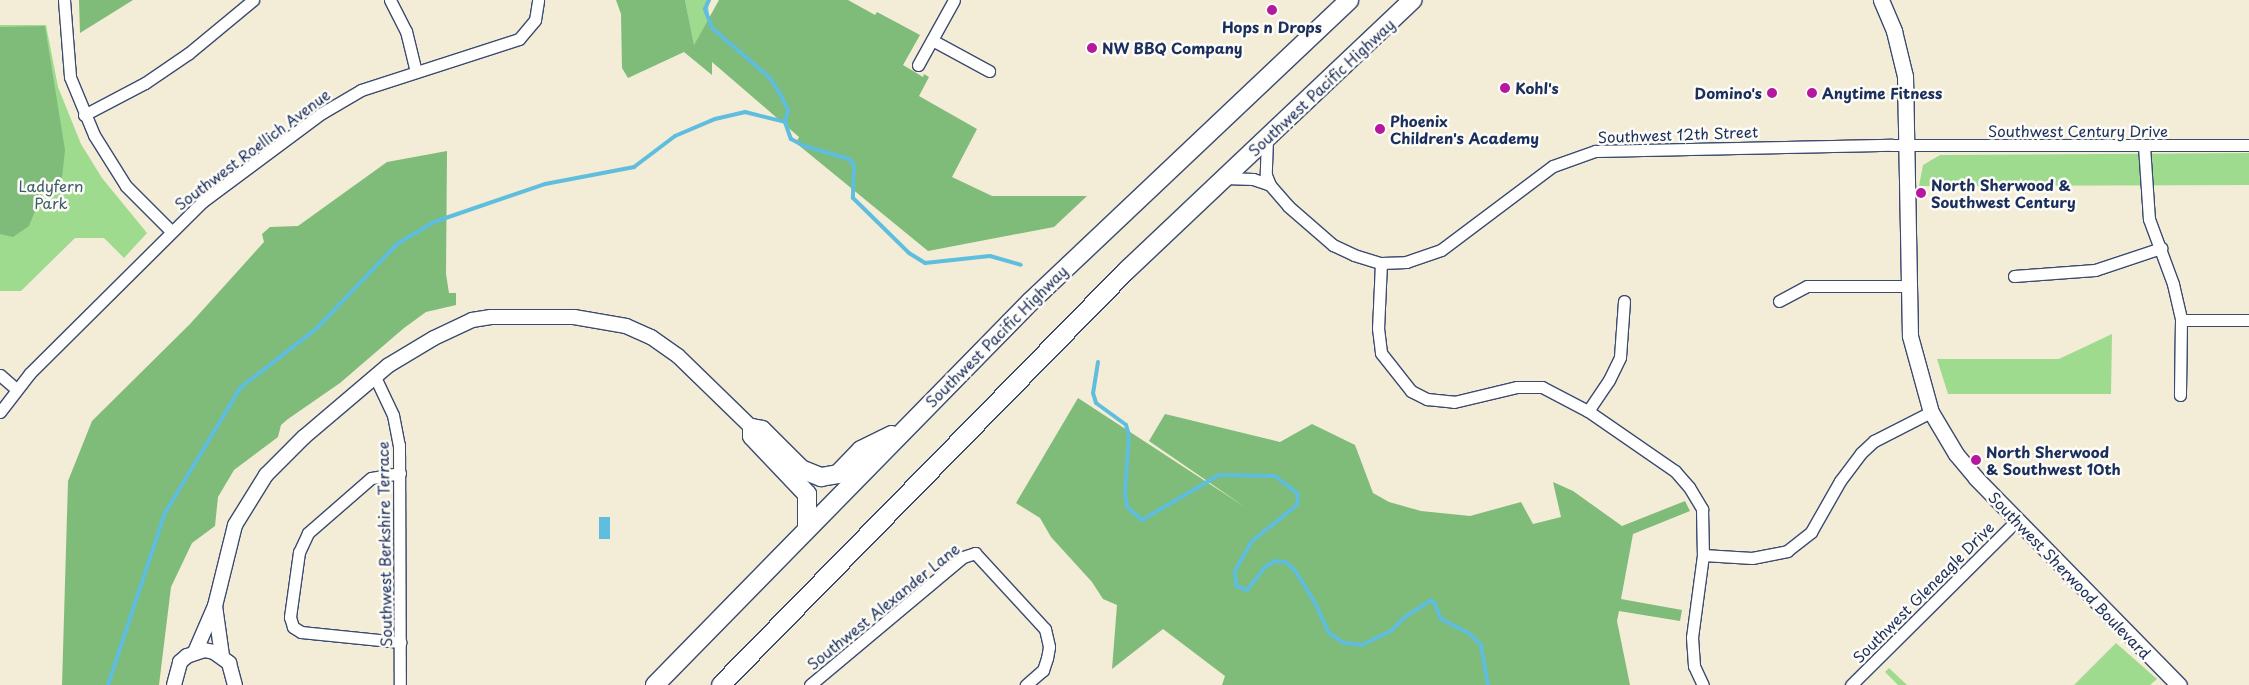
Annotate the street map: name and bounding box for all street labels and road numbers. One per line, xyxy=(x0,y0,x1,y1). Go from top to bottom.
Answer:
street label: Southwest Pacific Highway xyxy=(1244,14,1398,160)
street label: Southwest Roellich Avenue xyxy=(171,85,333,213)
street label: Southwest 12th Street xyxy=(1597,122,1759,146)
street label: Southwest Century Drive xyxy=(1988,122,2168,140)
street label: Southwest Pacific Highway xyxy=(921,261,1071,411)
street label: Southwest Berkshire Terrace xyxy=(373,442,395,646)
street label: Southwest Sherwood Boulevard xyxy=(1985,487,2155,663)
street label: Southwest Gleneagle Drive xyxy=(1848,517,1998,667)
street label: Southwest Alexander Lane xyxy=(803,539,963,673)

